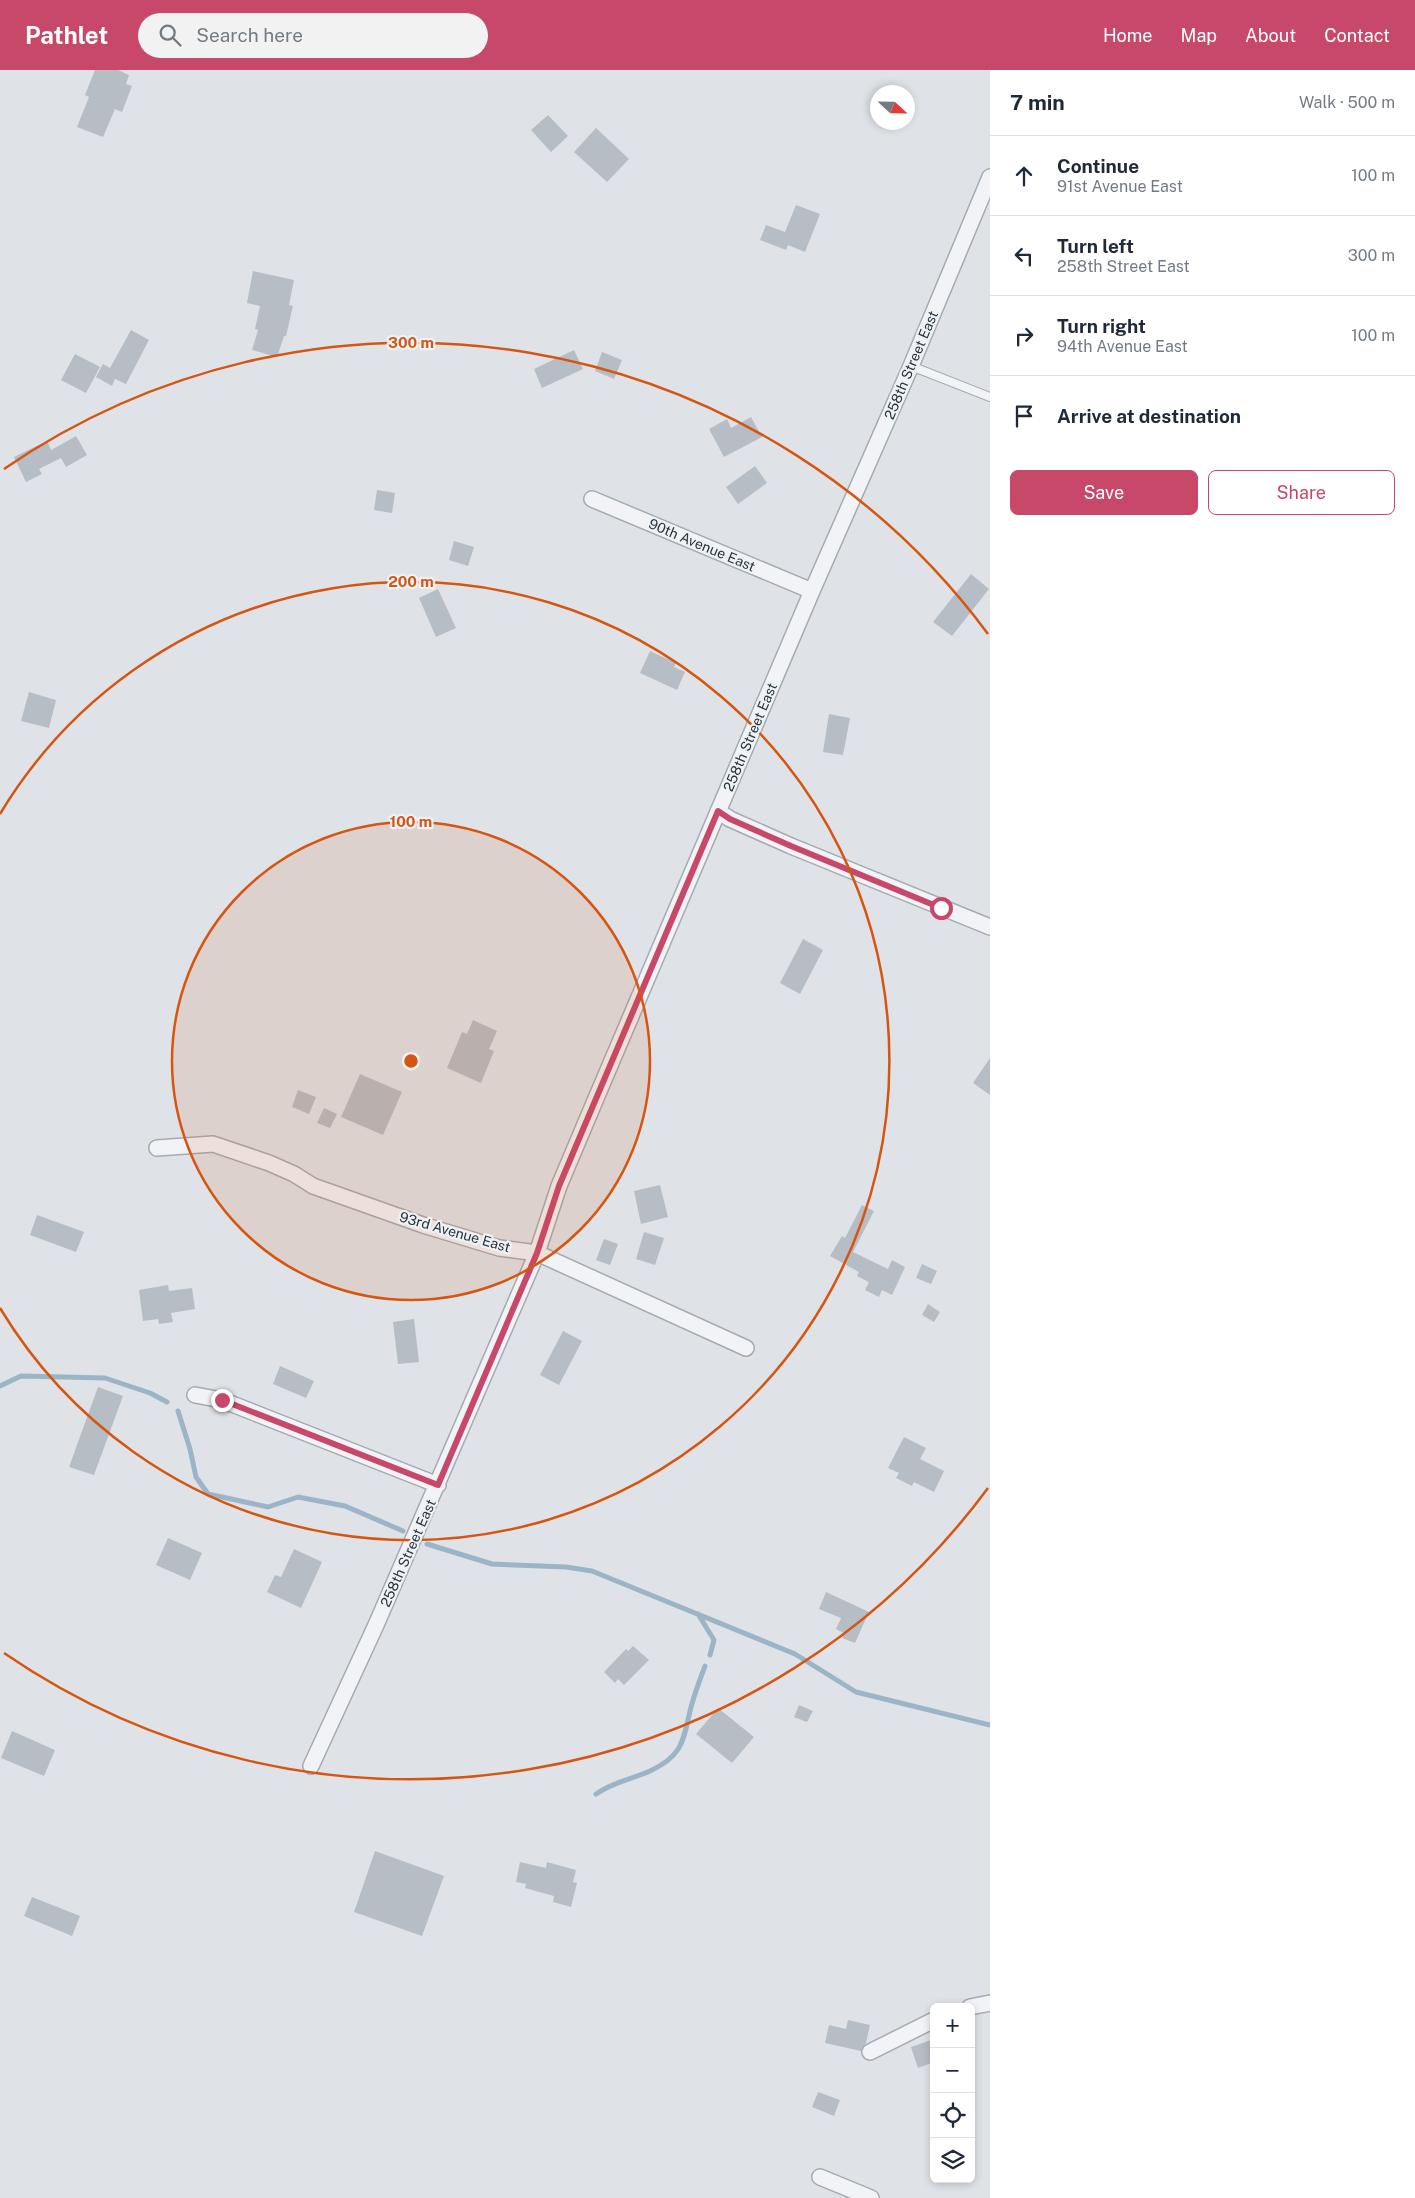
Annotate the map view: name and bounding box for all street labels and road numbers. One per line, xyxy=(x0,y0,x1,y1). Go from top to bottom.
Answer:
street label: 258th Street East xyxy=(881,308,941,422)
street label: 90th Avenue East xyxy=(646,515,758,575)
street label: 258th Street East xyxy=(720,680,780,794)
street label: 93rd Avenue East xyxy=(398,1209,512,1255)
street label: 258th Street East xyxy=(377,1497,439,1609)

